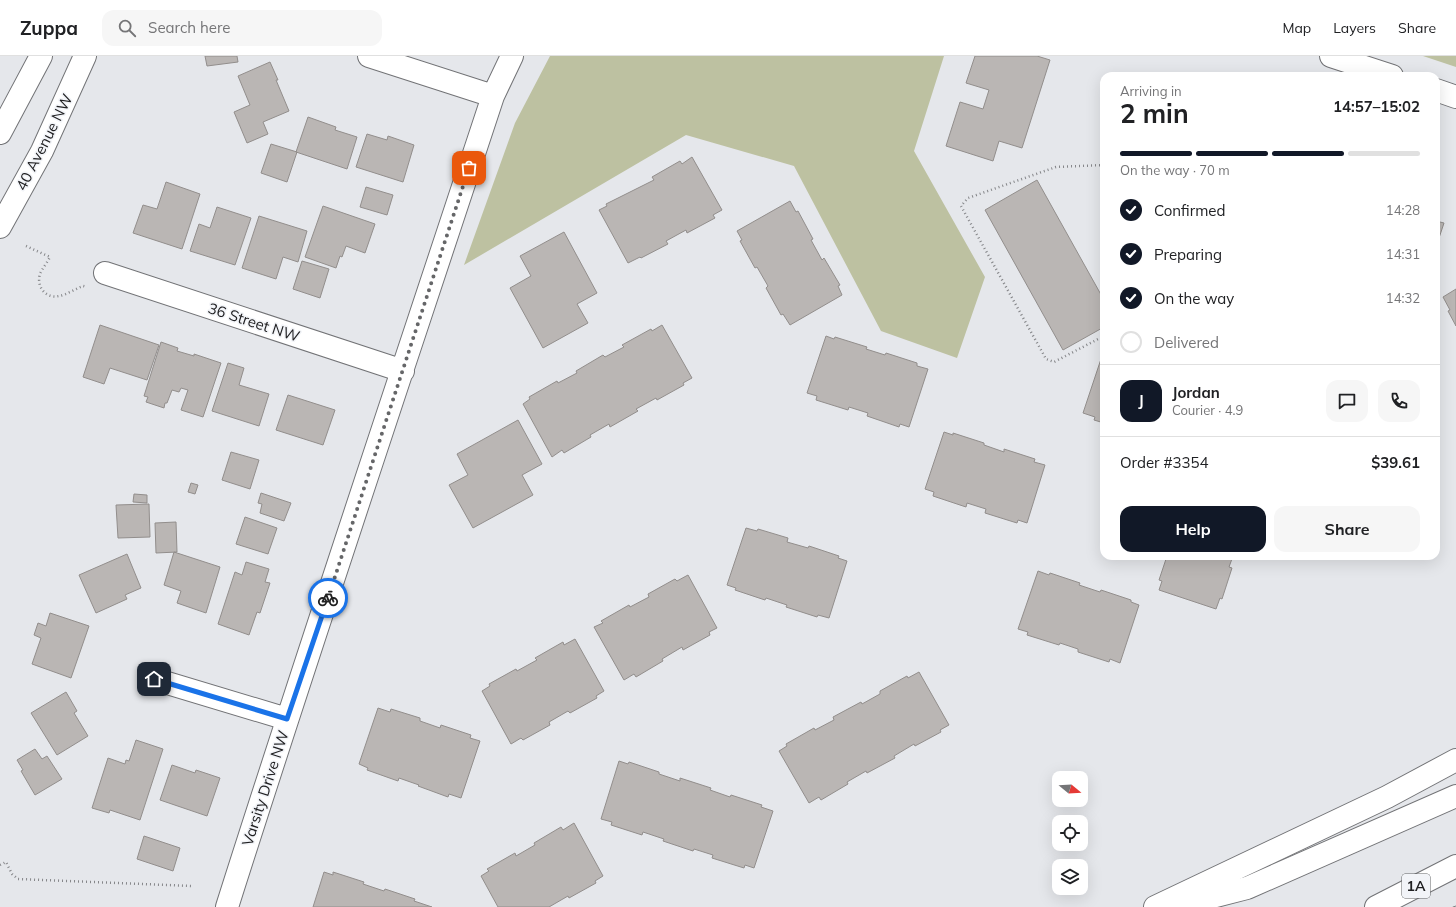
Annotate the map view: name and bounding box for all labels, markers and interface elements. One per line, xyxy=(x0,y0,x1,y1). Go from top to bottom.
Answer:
search box xyxy=(102,10,382,46)
text: Zuppa xyxy=(20,16,78,40)
icon: search xyxy=(116,17,138,39)
text: Search here xyxy=(148,18,230,37)
text: Map xyxy=(1282,19,1311,37)
text: Layers xyxy=(1333,19,1376,37)
text: Share xyxy=(1398,19,1436,37)
text: Arriving in xyxy=(1120,83,1182,99)
street label: 40 Avenue NW xyxy=(11,90,77,194)
text: 2 min xyxy=(1120,97,1189,130)
text: 14:57–15:02 xyxy=(1333,97,1420,116)
pin xyxy=(452,151,486,185)
icon: bag xyxy=(458,157,480,179)
text: On the way · 70 m xyxy=(1120,162,1230,178)
icon: check xyxy=(1120,199,1142,221)
text: Confirmed xyxy=(1154,201,1225,220)
text: 14:28 xyxy=(1386,202,1420,218)
icon: check xyxy=(1120,243,1142,265)
text: Preparing xyxy=(1154,245,1222,264)
text: 14:31 xyxy=(1386,246,1420,262)
icon: check xyxy=(1120,287,1142,309)
text: On the way xyxy=(1154,289,1234,308)
text: 14:32 xyxy=(1386,290,1420,306)
street label: 36 Street NW xyxy=(206,298,303,346)
text: Delivered xyxy=(1154,333,1219,352)
button: chat xyxy=(1326,380,1368,422)
button: phone xyxy=(1378,380,1420,422)
text: Jordan xyxy=(1172,383,1220,402)
text: J xyxy=(1138,391,1144,410)
text: Courier · 4.9 xyxy=(1172,402,1243,418)
text: Order #3354 xyxy=(1120,453,1208,472)
text: $39.61 xyxy=(1371,453,1420,472)
button: Help xyxy=(1120,506,1266,552)
button: Share xyxy=(1274,506,1420,552)
courier xyxy=(308,578,348,618)
icon: bike xyxy=(317,587,339,609)
pin xyxy=(137,662,171,696)
icon: home xyxy=(143,668,165,690)
street label: Varsity Drive NW xyxy=(237,728,293,848)
north arrow xyxy=(1052,771,1088,807)
map controls xyxy=(1052,771,1088,895)
button: locate xyxy=(1052,815,1088,851)
button: layers xyxy=(1052,859,1088,895)
road number: 1A xyxy=(1402,874,1430,898)

